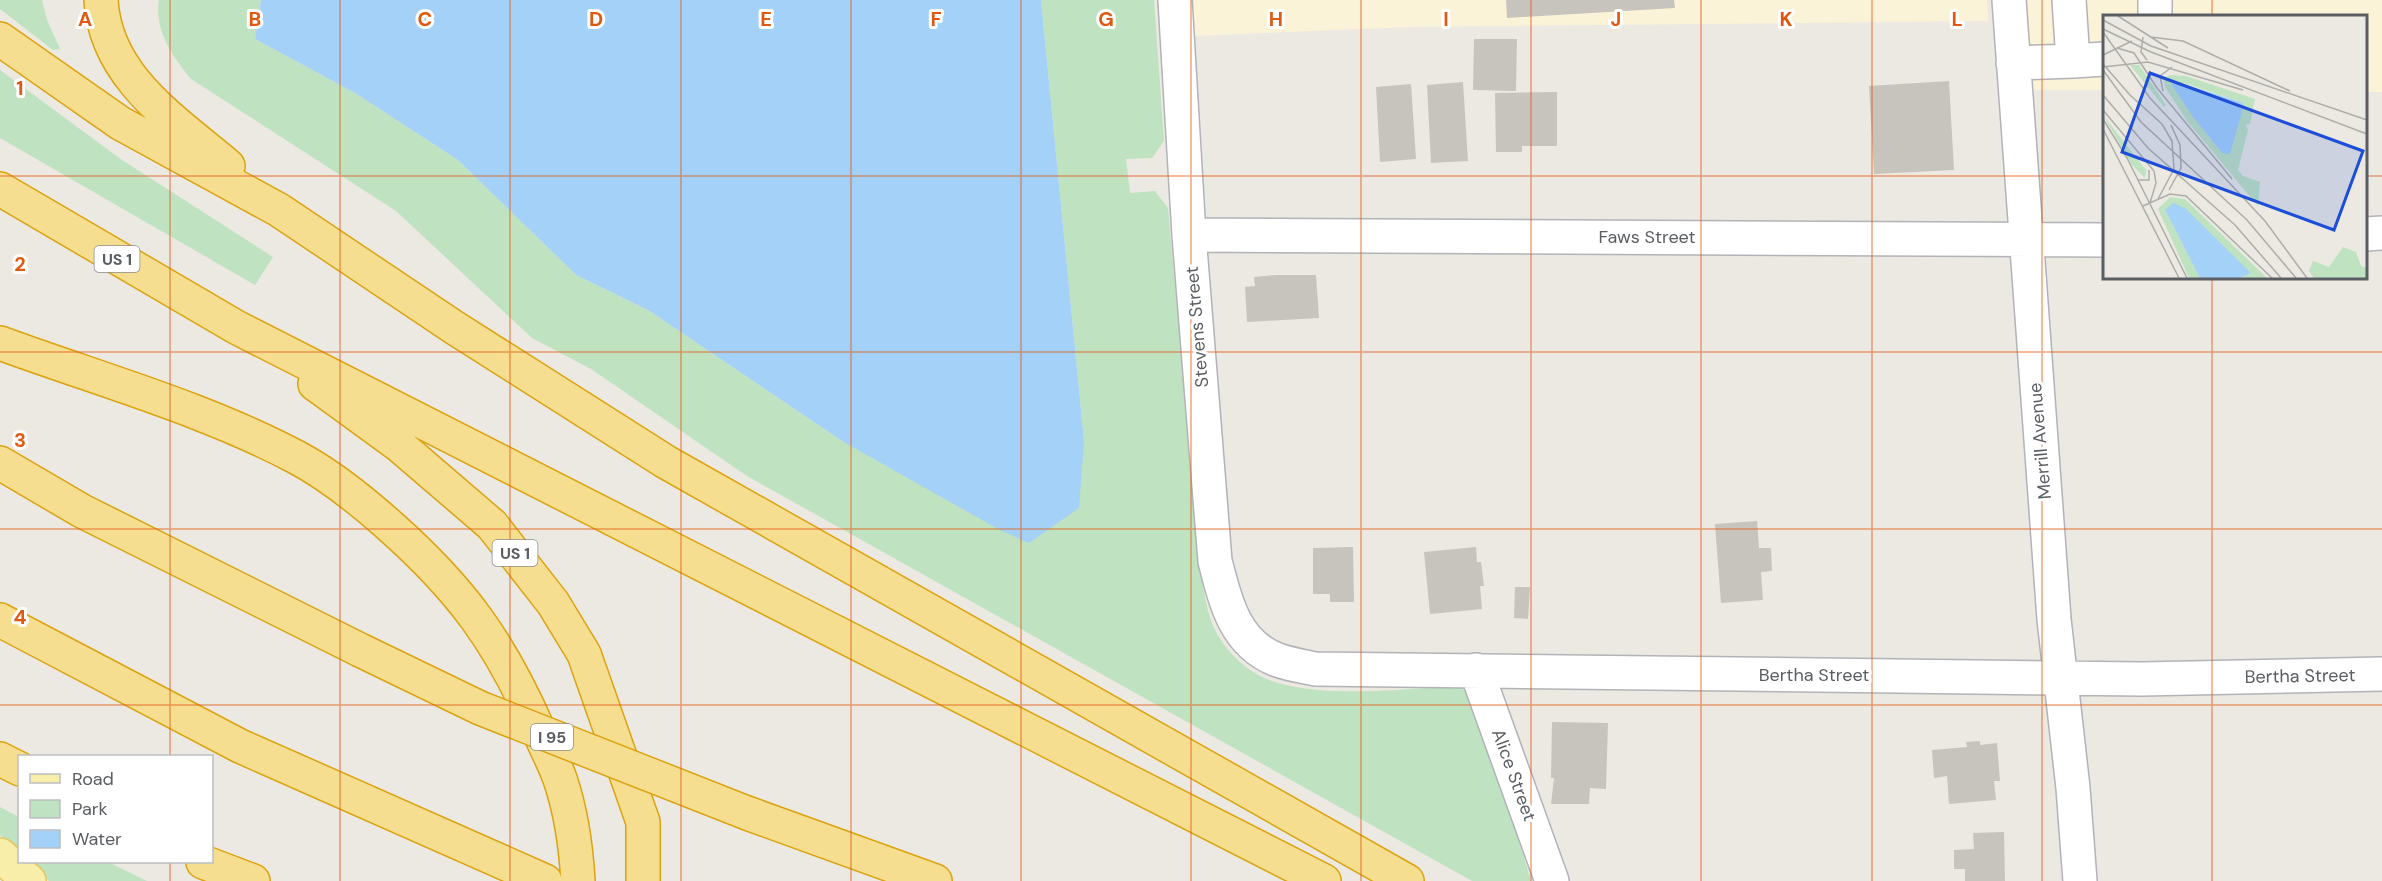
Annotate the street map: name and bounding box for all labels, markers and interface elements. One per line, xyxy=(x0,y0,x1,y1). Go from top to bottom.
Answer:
text: A xyxy=(78,6,92,32)
text: B xyxy=(249,6,261,32)
text: C xyxy=(418,6,432,32)
text: D xyxy=(589,6,603,32)
text: E xyxy=(760,6,772,32)
text: F xyxy=(930,6,942,32)
text: G xyxy=(1098,6,1114,32)
text: H xyxy=(1269,6,1283,32)
text: I xyxy=(1443,6,1449,32)
text: J xyxy=(1611,6,1621,32)
text: K xyxy=(1779,6,1793,32)
text: L xyxy=(1951,6,1963,32)
inset map xyxy=(2103,15,2367,279)
text: 1 xyxy=(16,75,24,101)
street label: Faws Street xyxy=(1598,225,1696,249)
road number: US 1 xyxy=(94,246,140,272)
text: 2 xyxy=(14,251,26,277)
street label: Stevens Street xyxy=(1180,265,1214,389)
street label: Merrill Avenue xyxy=(2023,382,2057,500)
text: 3 xyxy=(14,427,26,453)
road number: US 1 xyxy=(492,540,538,566)
text: 4 xyxy=(14,604,27,630)
street label: Bertha Street xyxy=(1759,663,1869,687)
street label: Bertha Street xyxy=(2244,663,2356,689)
road number: I 95 xyxy=(531,724,573,750)
street label: Alice Street xyxy=(1486,726,1542,824)
legend xyxy=(18,755,213,863)
text: Road xyxy=(72,767,114,791)
text: Park xyxy=(72,797,108,821)
text: Water xyxy=(72,827,122,851)

